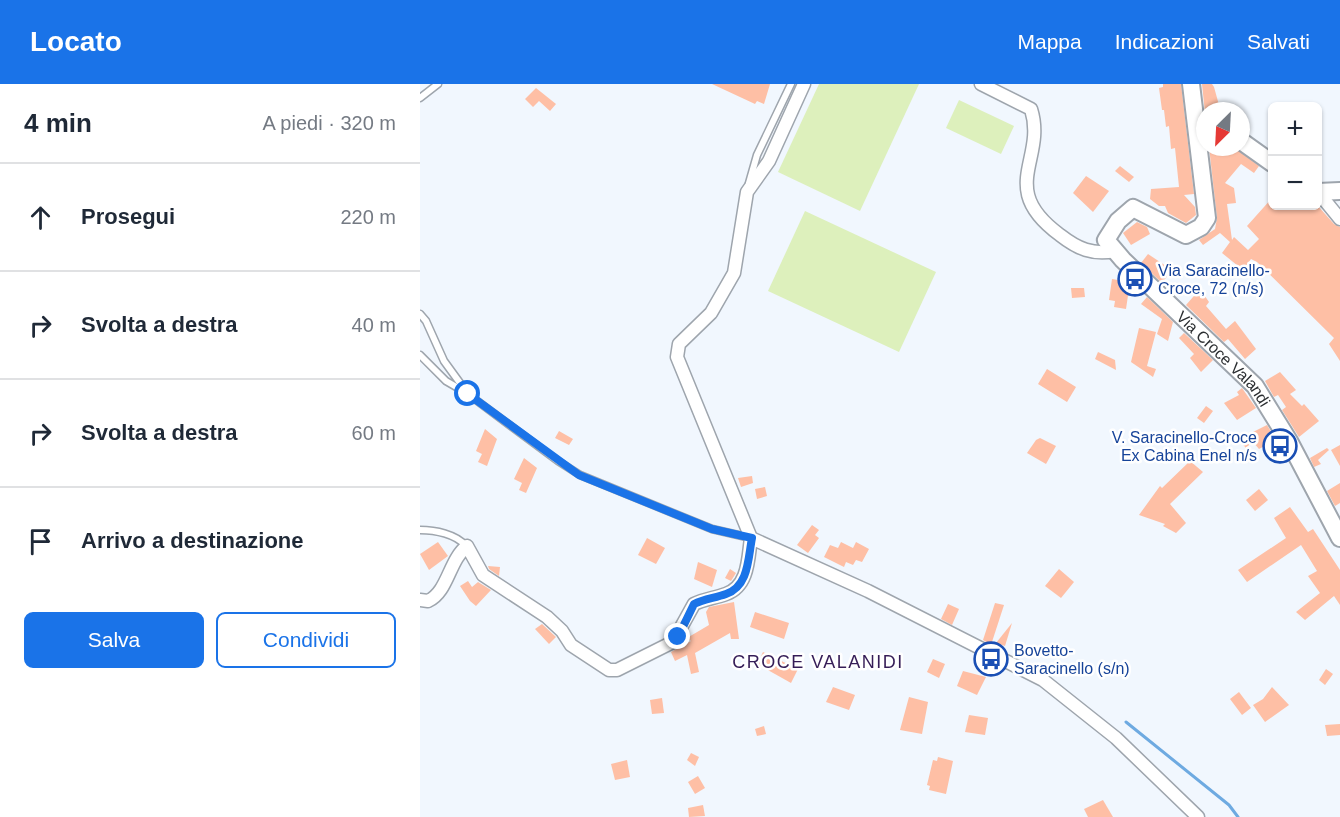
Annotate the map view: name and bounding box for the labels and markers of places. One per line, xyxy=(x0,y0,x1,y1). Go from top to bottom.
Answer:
bus stop icon: Via Saracinello- Croce, 72 (n/s) xyxy=(1117,261,1153,297)
place label: Via Saracinello- Croce, 72 (n/s) xyxy=(1158,262,1270,297)
bus stop icon: V. Saracinello-Croce Ex Cabina Enel n/s xyxy=(1262,428,1298,464)
place label: V. Saracinello-Croce Ex Cabina Enel n/s xyxy=(1112,429,1257,464)
bus stop icon: Bovetto- Saracinello (s/n) xyxy=(973,641,1009,677)
place label: Bovetto- Saracinello (s/n) xyxy=(1014,642,1130,677)

